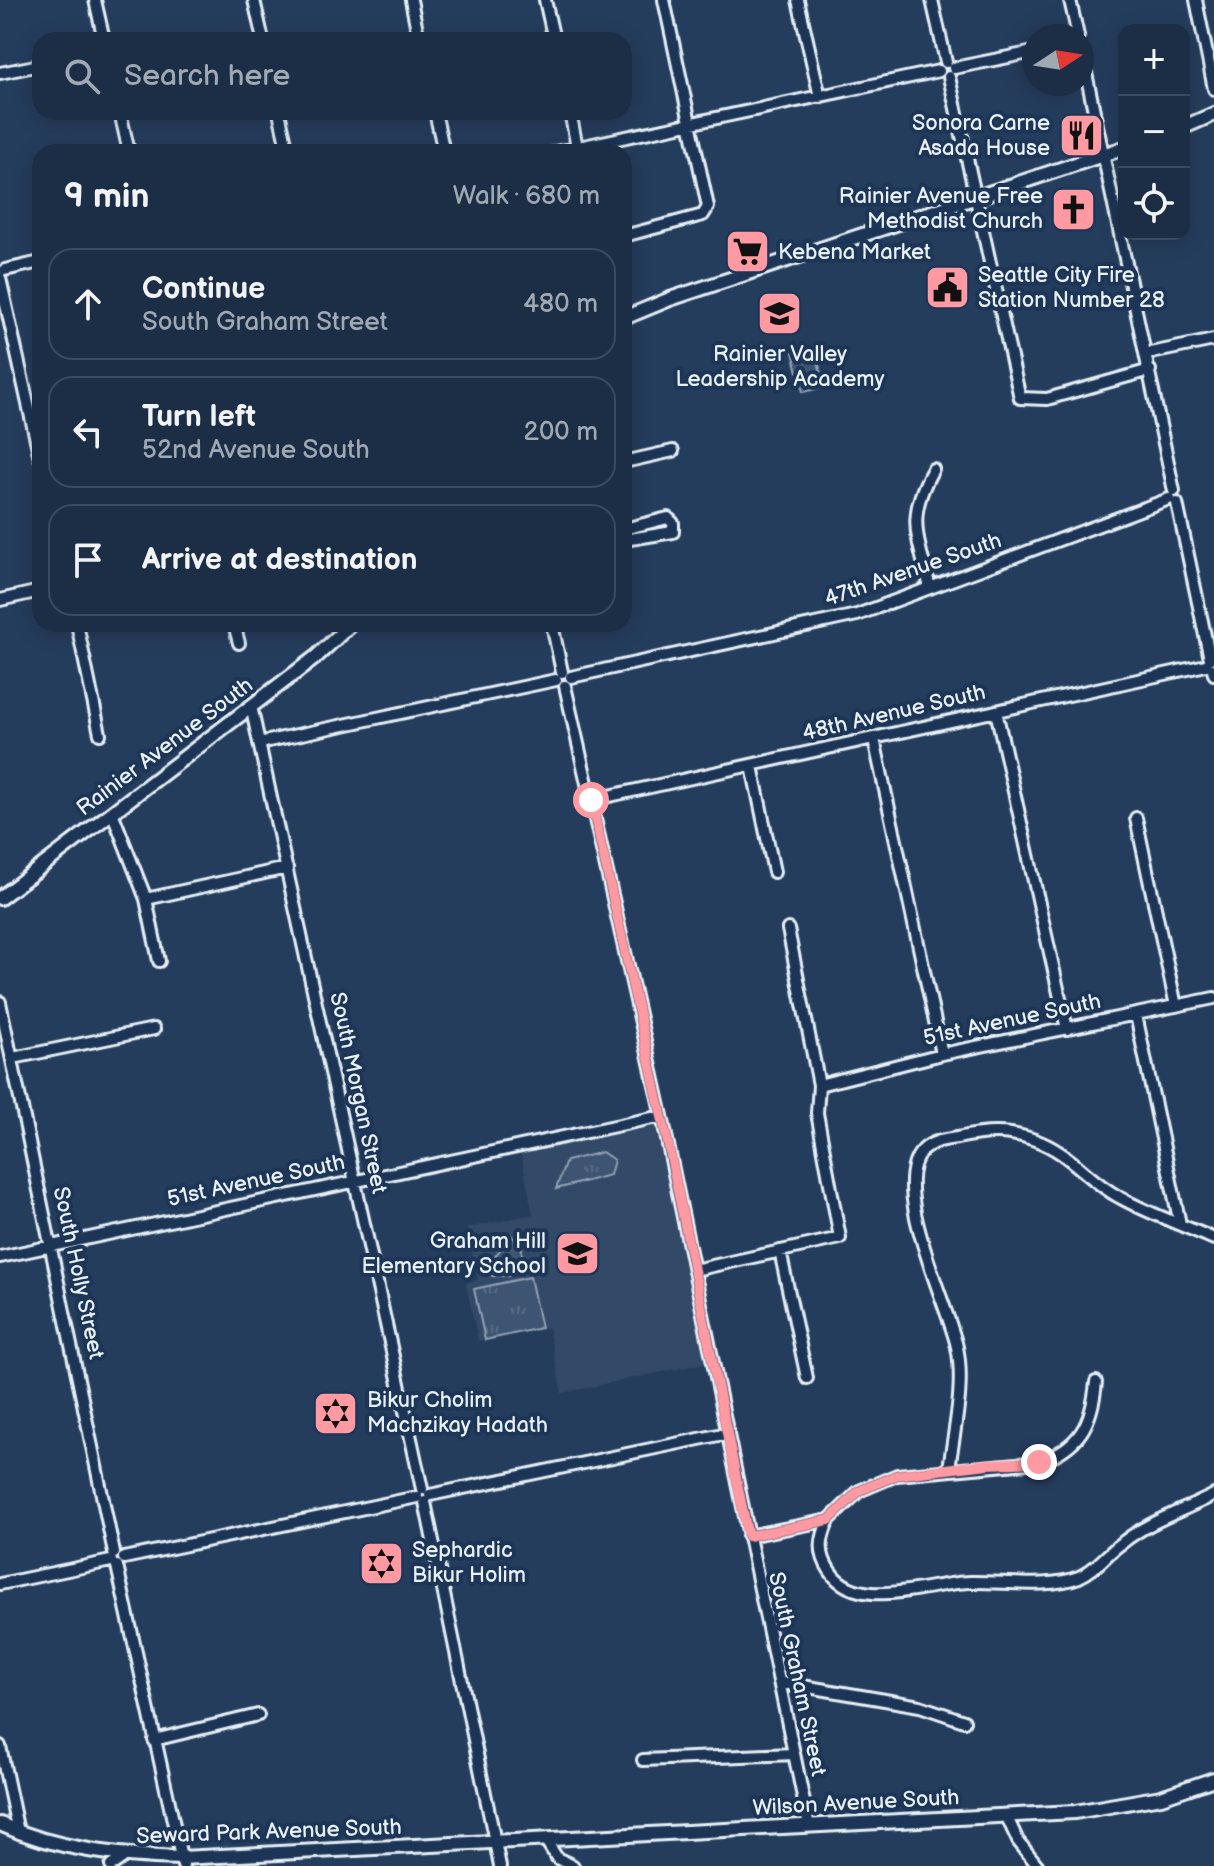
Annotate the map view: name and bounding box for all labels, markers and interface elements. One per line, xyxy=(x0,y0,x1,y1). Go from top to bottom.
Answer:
north arrow xyxy=(1022,24,1094,96)
map controls xyxy=(1118,24,1190,240)
button: + xyxy=(1118,24,1190,96)
search box xyxy=(32,32,632,120)
icon: search xyxy=(60,54,104,98)
text: Search here xyxy=(124,58,290,94)
button: − xyxy=(1118,96,1190,168)
place label: Sonora Carne Asada House xyxy=(912,110,1050,162)
restaurant icon: Sonora Carne Asada House xyxy=(1057,112,1105,160)
button: locate xyxy=(1118,168,1190,240)
text: 9 min xyxy=(64,176,149,217)
text: Walk · 680 m xyxy=(453,181,600,212)
place label: Rainier Avenue Free Methodist Church xyxy=(839,183,1043,235)
church icon: Rainier Avenue Free Methodist Church xyxy=(1050,185,1098,233)
supermarket icon: Kebena Market xyxy=(723,228,771,276)
place label: Kebena Market xyxy=(778,239,931,266)
place label: Seattle City Fire Station Number 28 xyxy=(978,262,1165,314)
public building icon: Seattle City Fire Station Number 28 xyxy=(923,264,971,312)
text: Continue xyxy=(142,271,265,307)
icon: ahead xyxy=(66,282,110,326)
text: 480 m xyxy=(523,289,598,320)
school or university icon: Rainier Valley Leadership Academy xyxy=(756,289,804,337)
text: South Graham Street xyxy=(142,307,388,338)
place label: Rainier Valley Leadership Academy xyxy=(676,341,885,393)
text: Turn left xyxy=(142,399,256,435)
icon: left xyxy=(66,410,110,454)
text: 200 m xyxy=(524,417,598,448)
text: 52nd Avenue South xyxy=(142,435,370,466)
street label: 47th Avenue South xyxy=(821,527,1005,613)
icon: arrive xyxy=(66,538,110,582)
text: Arrive at destination xyxy=(142,542,418,578)
street label: Rainier Avenue South xyxy=(71,672,259,822)
street label: 48th Avenue South xyxy=(800,679,988,747)
route start xyxy=(573,782,609,818)
street label: 51st Avenue South xyxy=(921,988,1103,1052)
street label: South Morgan Street xyxy=(323,990,393,1196)
street label: 51st Avenue South xyxy=(165,1149,347,1213)
street label: South Holly Street xyxy=(47,1184,110,1362)
place label: Graham Hill Elementary School xyxy=(361,1228,546,1280)
school or university icon: Graham Hill Elementary School xyxy=(553,1230,601,1278)
place label: Bikur Cholim Machzikay Hadath xyxy=(367,1387,548,1439)
synagogue icon: Bikur Cholim Machzikay Hadath xyxy=(312,1389,360,1437)
route end xyxy=(1021,1444,1057,1480)
place label: Sephardic Bikur Holim xyxy=(412,1537,526,1589)
synagogue icon: Sephardic Bikur Holim xyxy=(357,1539,405,1587)
street label: South Graham Street xyxy=(762,1570,832,1779)
street label: Wilson Avenue South xyxy=(752,1784,960,1822)
street label: Seward Park Avenue South xyxy=(136,1814,402,1850)

